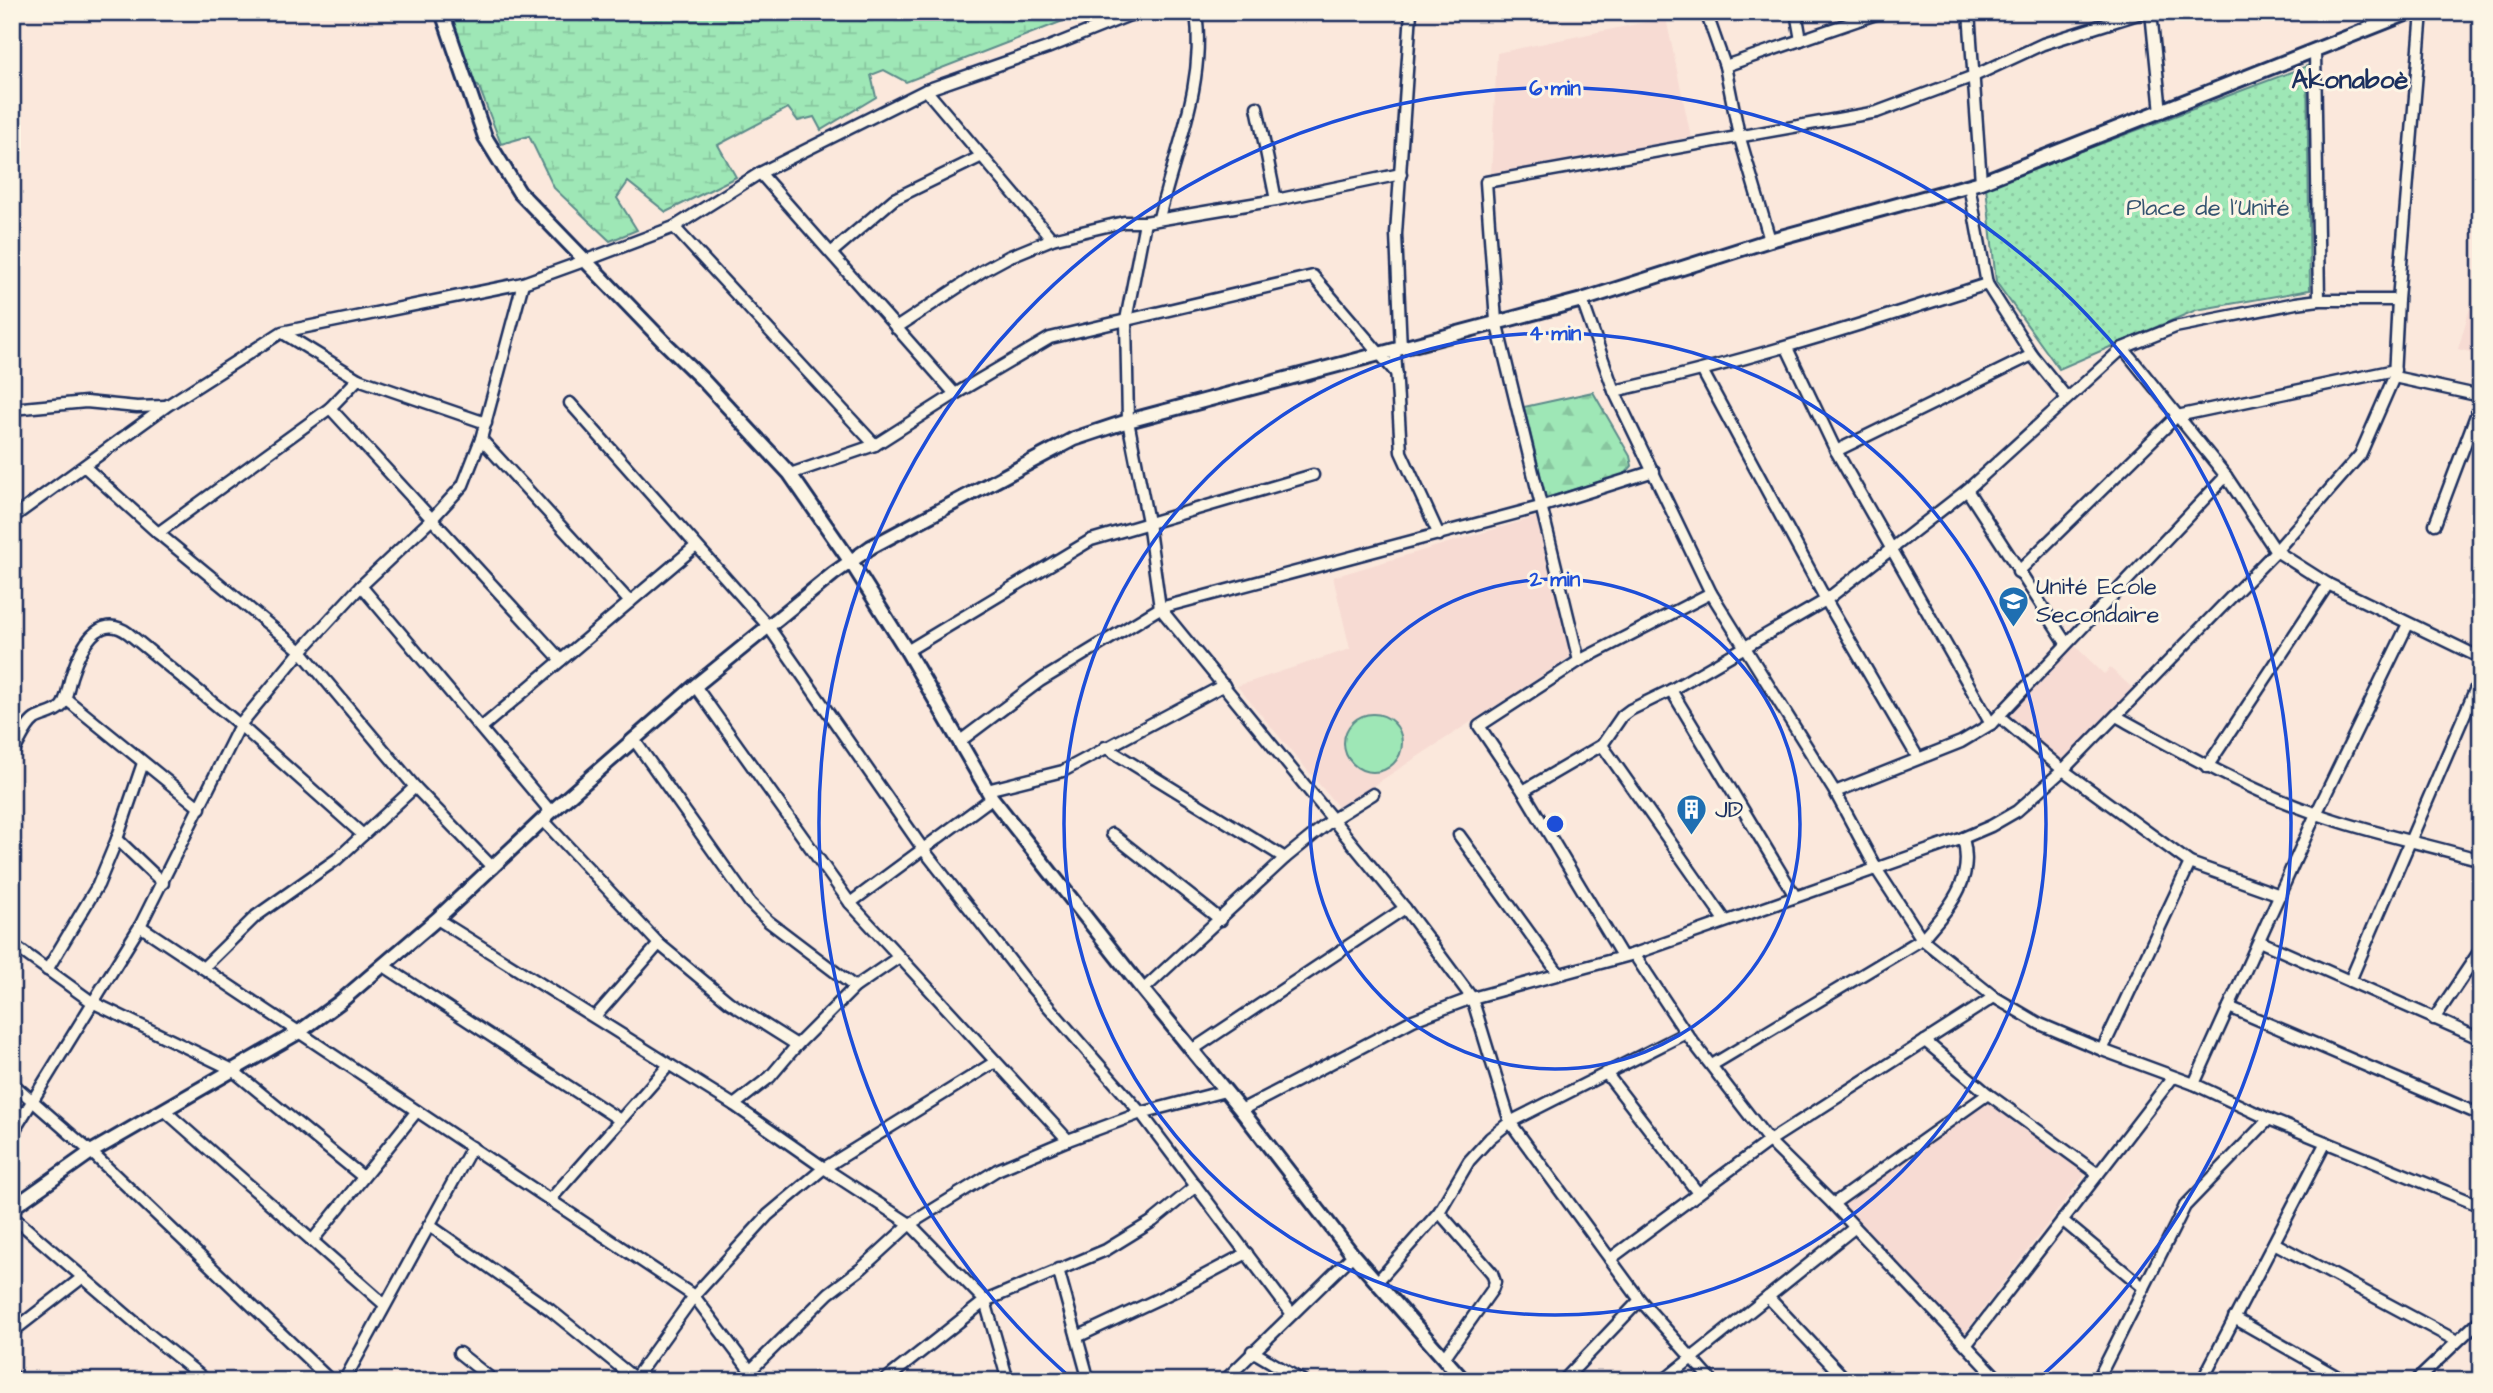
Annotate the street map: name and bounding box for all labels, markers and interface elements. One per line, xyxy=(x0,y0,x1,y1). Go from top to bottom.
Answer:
district label: Akonaboè xyxy=(2292,62,2408,98)
text: 6 min xyxy=(1529,74,1581,103)
park label: Place de l'Unité xyxy=(2126,191,2290,225)
text: 4 min xyxy=(1529,319,1582,348)
text: 2 min xyxy=(1529,565,1581,594)
place label: Unité Ecole Secondaire xyxy=(2036,570,2159,632)
school or university icon: Unité Ecole Secondaire xyxy=(1996,584,2030,628)
building icon: JD xyxy=(1675,793,1709,837)
place label: JD xyxy=(1715,793,1743,827)
centre of rings xyxy=(1543,812,1567,836)

